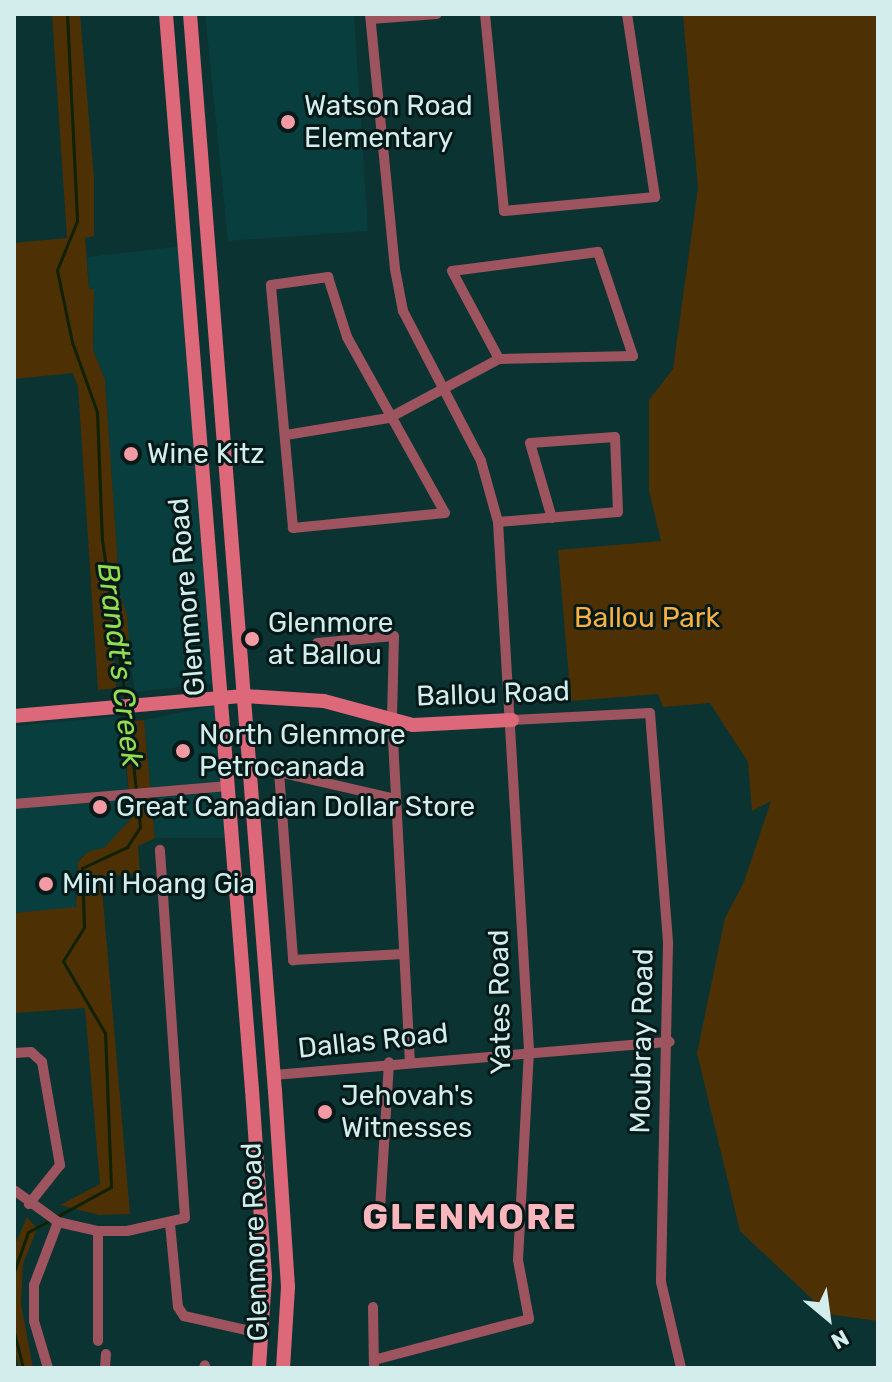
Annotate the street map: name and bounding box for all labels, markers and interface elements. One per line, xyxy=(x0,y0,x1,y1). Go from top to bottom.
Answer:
place label: Watson Road Elementary xyxy=(304,89,473,155)
marker: Watson Road Elementary xyxy=(279,113,297,131)
place label: Wine Kitz xyxy=(147,437,265,471)
marker: Wine Kitz xyxy=(122,445,140,463)
street label: Glenmore Road xyxy=(162,497,212,697)
water label: Brandt's Creek xyxy=(90,561,150,769)
park label: Ballou Park xyxy=(574,601,720,635)
place label: Glenmore at Ballou xyxy=(268,606,394,672)
marker: Glenmore at Ballou xyxy=(243,630,261,648)
street label: Ballou Road xyxy=(416,675,570,713)
place label: North Glenmore Petrocanada xyxy=(199,718,406,784)
marker: North Glenmore Petrocanada xyxy=(174,742,192,760)
place label: Great Canadian Dollar Store xyxy=(116,790,476,824)
marker: Great Canadian Dollar Store xyxy=(91,798,109,816)
place label: Mini Hoang Gia xyxy=(62,867,255,901)
marker: Mini Hoang Gia xyxy=(37,875,55,893)
street label: Yates Road xyxy=(482,929,518,1075)
street label: Moubray Road xyxy=(624,948,660,1134)
street label: Dallas Road xyxy=(296,1016,450,1066)
place label: Jehovah's Witnesses xyxy=(341,1079,473,1145)
marker: Jehovah's Witnesses xyxy=(316,1103,334,1121)
street label: Glenmore Road xyxy=(235,1142,275,1342)
district label: GLENMORE xyxy=(362,1195,578,1239)
north arrow xyxy=(788,1278,868,1358)
text: N xyxy=(826,1324,853,1355)

